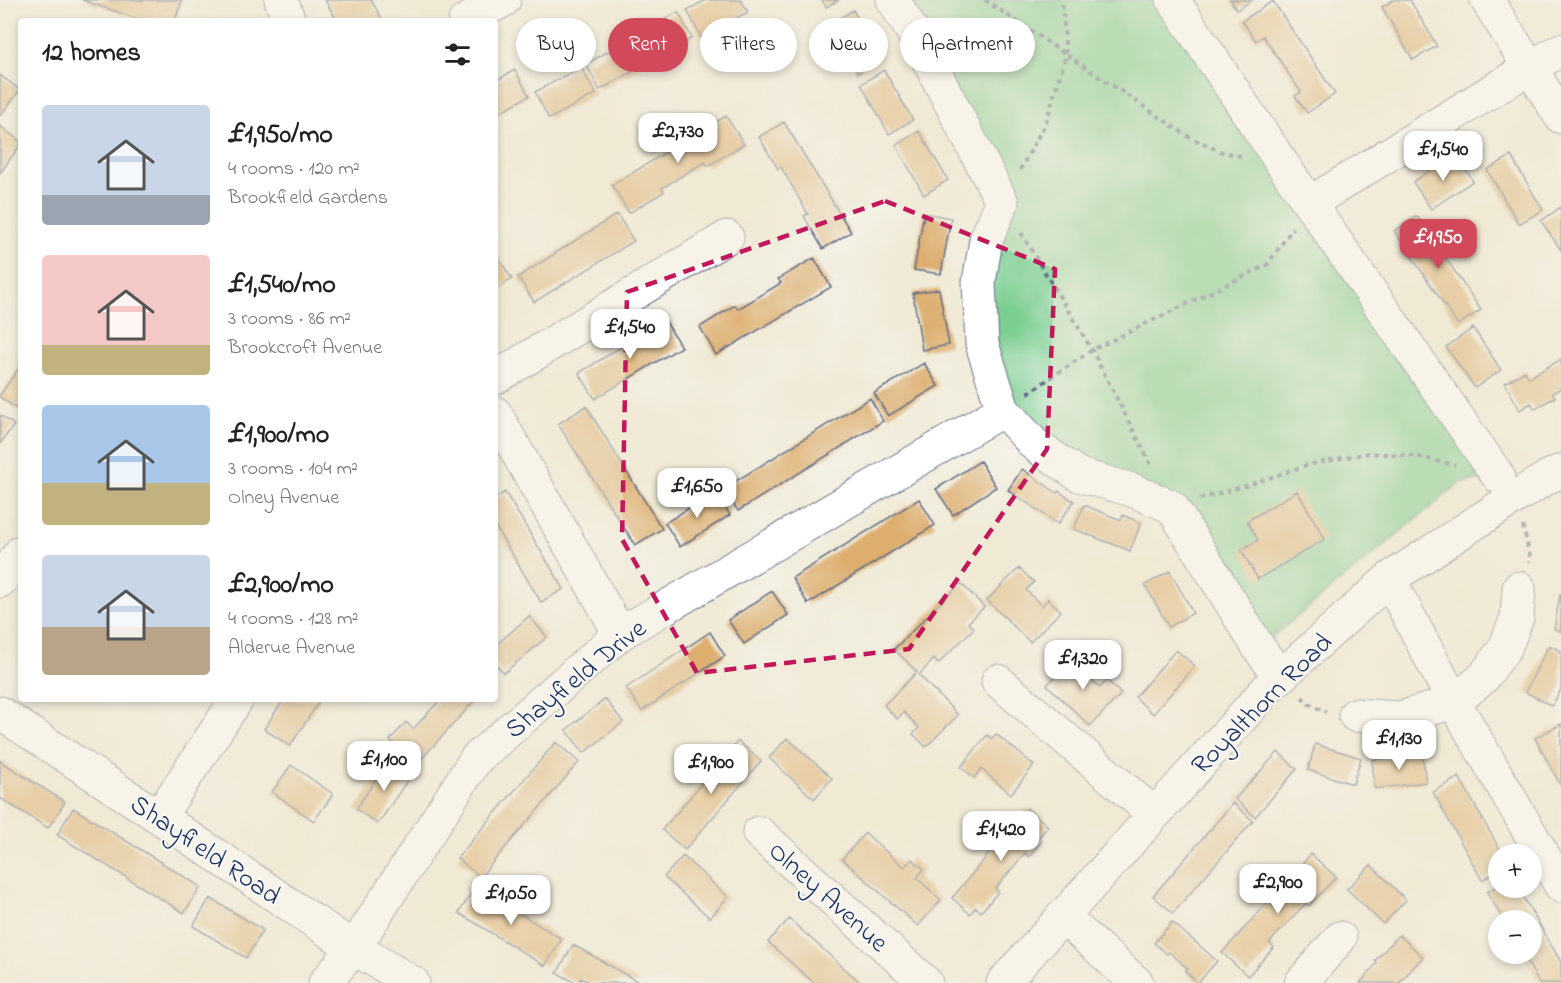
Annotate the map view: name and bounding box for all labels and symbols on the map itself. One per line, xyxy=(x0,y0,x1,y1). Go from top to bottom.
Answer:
pin: £2,730 xyxy=(629,113,727,164)
pin: £1,540 xyxy=(1394,131,1492,182)
pin: £1,950 xyxy=(1389,219,1487,270)
pin: £1,540 xyxy=(581,309,679,360)
pin: £1,650 xyxy=(648,468,746,519)
street label: Shayfield Drive xyxy=(497,610,656,749)
street label: Royalthorn Road xyxy=(1183,625,1342,784)
pin: £1,320 xyxy=(1034,640,1132,691)
pin: £1,130 xyxy=(1350,720,1448,771)
pin: £1,100 xyxy=(335,741,433,792)
pin: £1,900 xyxy=(662,744,760,795)
street label: Shayfield Road xyxy=(121,786,288,916)
pin: £1,420 xyxy=(952,811,1050,862)
street label: Olney Avenue xyxy=(758,833,897,963)
pin: £2,900 xyxy=(1229,864,1327,915)
pin: £1,050 xyxy=(462,875,560,926)

